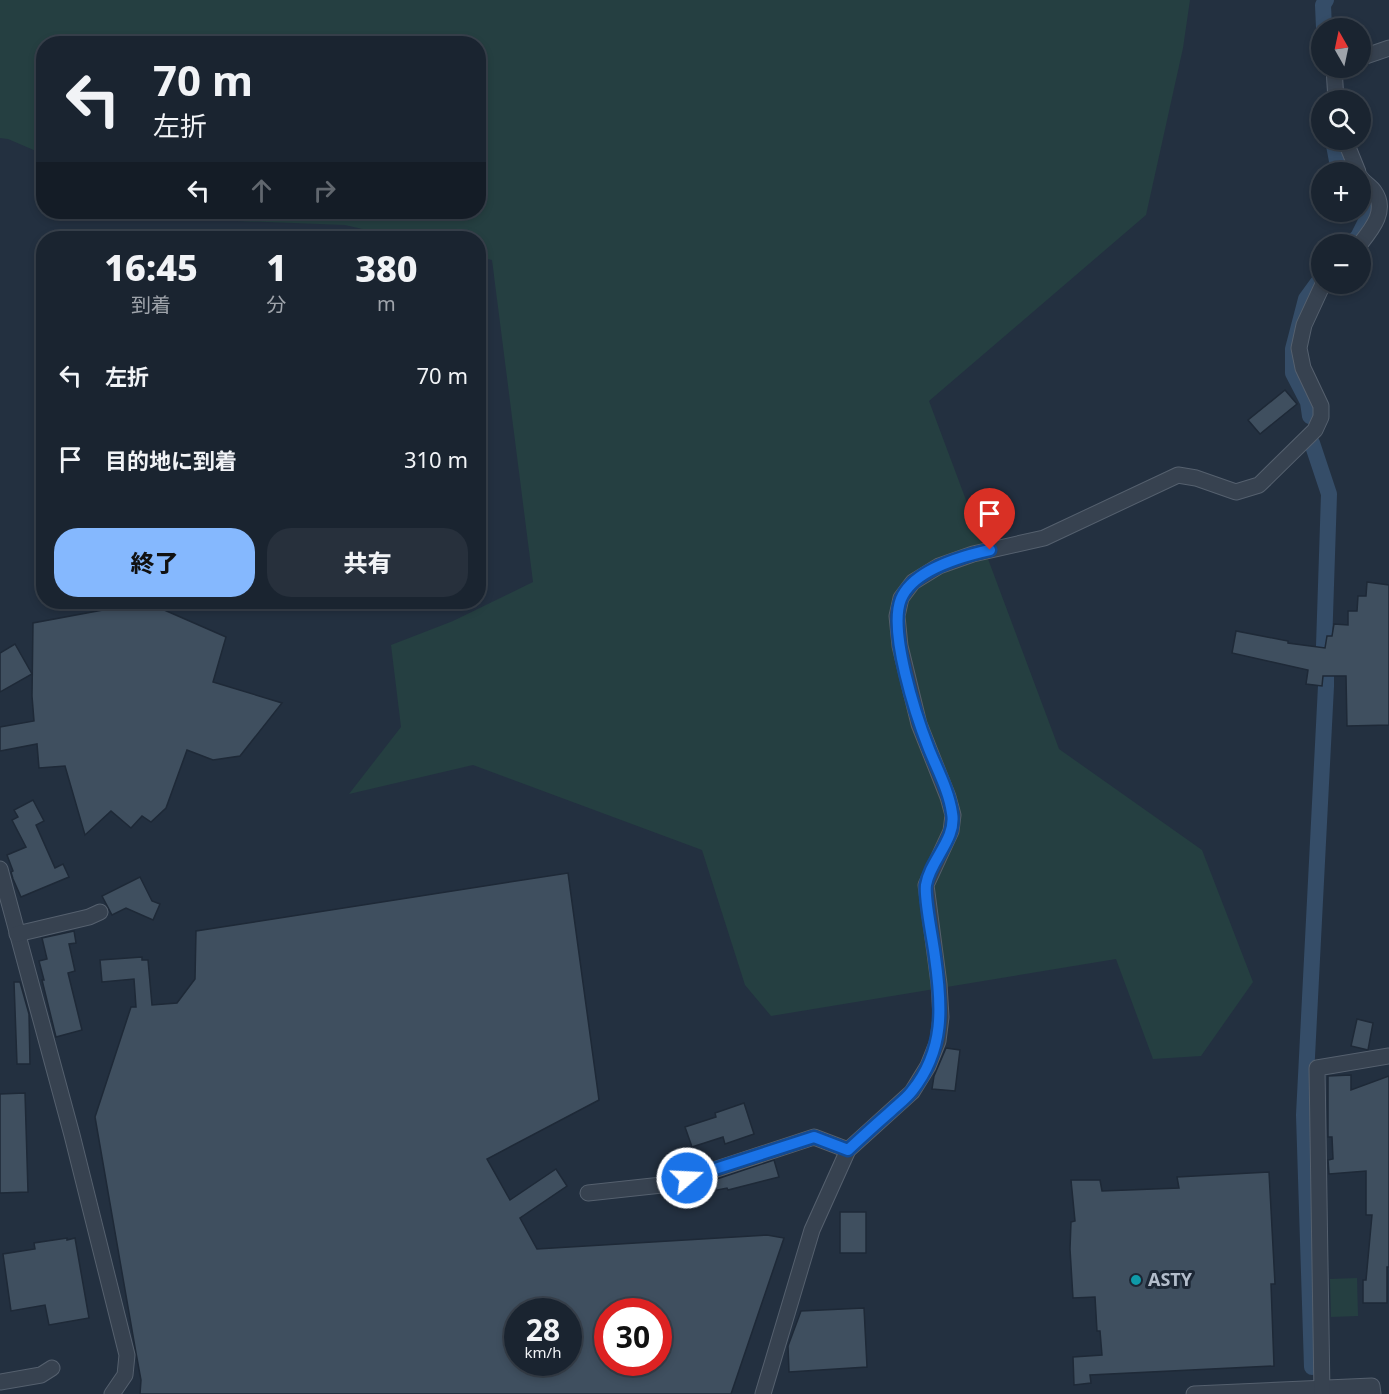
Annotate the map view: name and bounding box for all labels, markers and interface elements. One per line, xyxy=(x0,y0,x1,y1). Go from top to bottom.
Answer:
north arrow xyxy=(1311,18,1371,78)
map controls xyxy=(1311,18,1371,294)
text: 70 m xyxy=(153,51,253,108)
icon: left xyxy=(54,60,132,138)
button: search xyxy=(1311,90,1371,150)
text: 左折 xyxy=(153,107,207,144)
button: + xyxy=(1311,162,1371,222)
icon: left xyxy=(182,174,215,207)
icon: ahead xyxy=(245,174,278,207)
icon: right xyxy=(308,174,341,207)
button: − xyxy=(1311,234,1371,294)
text: 16:45 xyxy=(104,243,198,292)
text: 1 xyxy=(266,243,287,292)
text: 380 xyxy=(355,244,418,293)
text: m xyxy=(377,290,396,317)
text: 到着 xyxy=(131,291,171,318)
text: 分 xyxy=(267,291,287,318)
icon: left xyxy=(54,359,87,392)
text: 70 m xyxy=(417,360,468,390)
text: 左折 xyxy=(105,361,149,391)
icon: arrive xyxy=(54,443,87,476)
text: 310 m xyxy=(404,444,468,474)
text: 目的地に到着 xyxy=(105,445,237,475)
pin xyxy=(964,488,1015,550)
icon: arrive xyxy=(973,497,1006,530)
button: 終了 xyxy=(54,528,255,597)
button: 共有 xyxy=(267,528,468,597)
position arrow xyxy=(655,1146,719,1210)
place label: ASTY xyxy=(1148,1267,1193,1291)
marker: ASTY xyxy=(1129,1273,1143,1287)
speed limit sign: 30 xyxy=(594,1298,672,1376)
text: 28 xyxy=(526,1309,560,1350)
text: km/h xyxy=(525,1342,561,1362)

